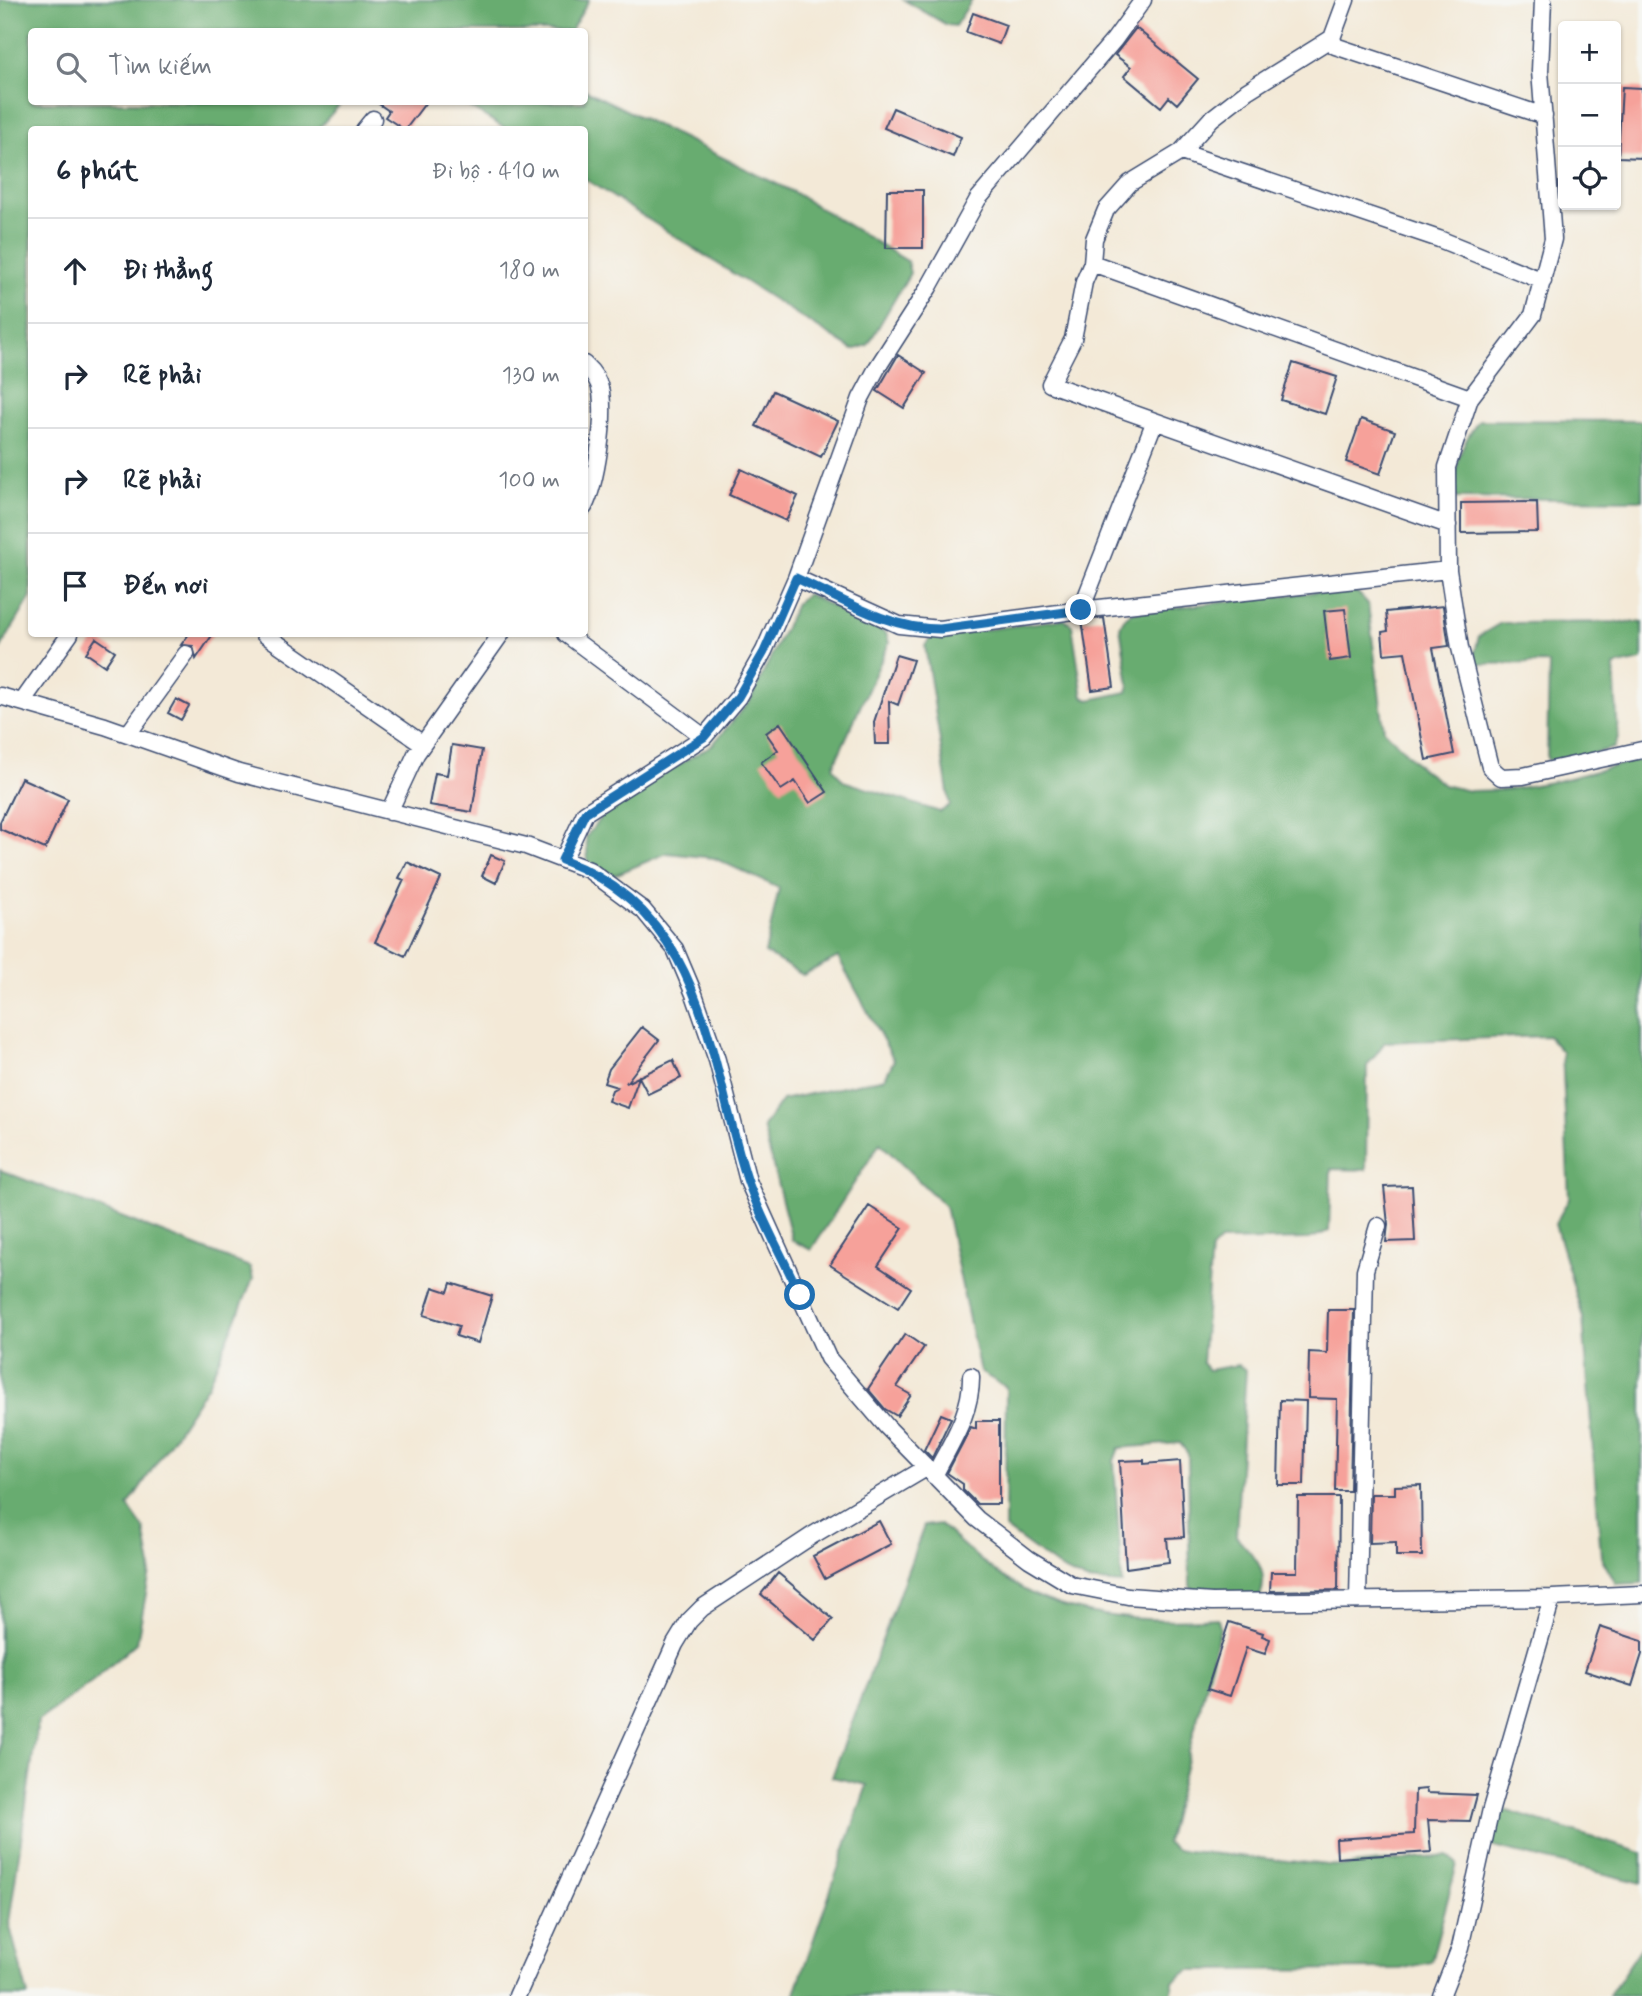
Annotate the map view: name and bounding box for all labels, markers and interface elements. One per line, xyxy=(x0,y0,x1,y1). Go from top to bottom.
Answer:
map controls xyxy=(1558,21,1621,210)
button: + xyxy=(1558,21,1621,84)
search box xyxy=(28,28,588,105)
icon: search xyxy=(52,48,90,86)
text: Tìm kiếm xyxy=(108,50,212,84)
button: − xyxy=(1558,84,1621,147)
button: locate xyxy=(1558,147,1621,210)
text: 6 phút xyxy=(56,152,138,191)
text: Đi bộ · 410 m xyxy=(432,157,560,187)
icon: ahead xyxy=(56,252,94,290)
text: Đi thẳng xyxy=(123,254,213,288)
text: 180 m xyxy=(499,256,560,286)
icon: right xyxy=(56,357,94,395)
text: Rẽ phải xyxy=(123,359,201,393)
text: 130 m xyxy=(502,361,560,391)
icon: right xyxy=(56,462,94,500)
text: Rẽ phải xyxy=(123,464,201,498)
text: 100 m xyxy=(498,466,560,496)
icon: arrive xyxy=(56,567,94,605)
text: Đến nơi xyxy=(123,569,208,603)
route end xyxy=(1065,594,1096,625)
route start xyxy=(784,1279,815,1310)

